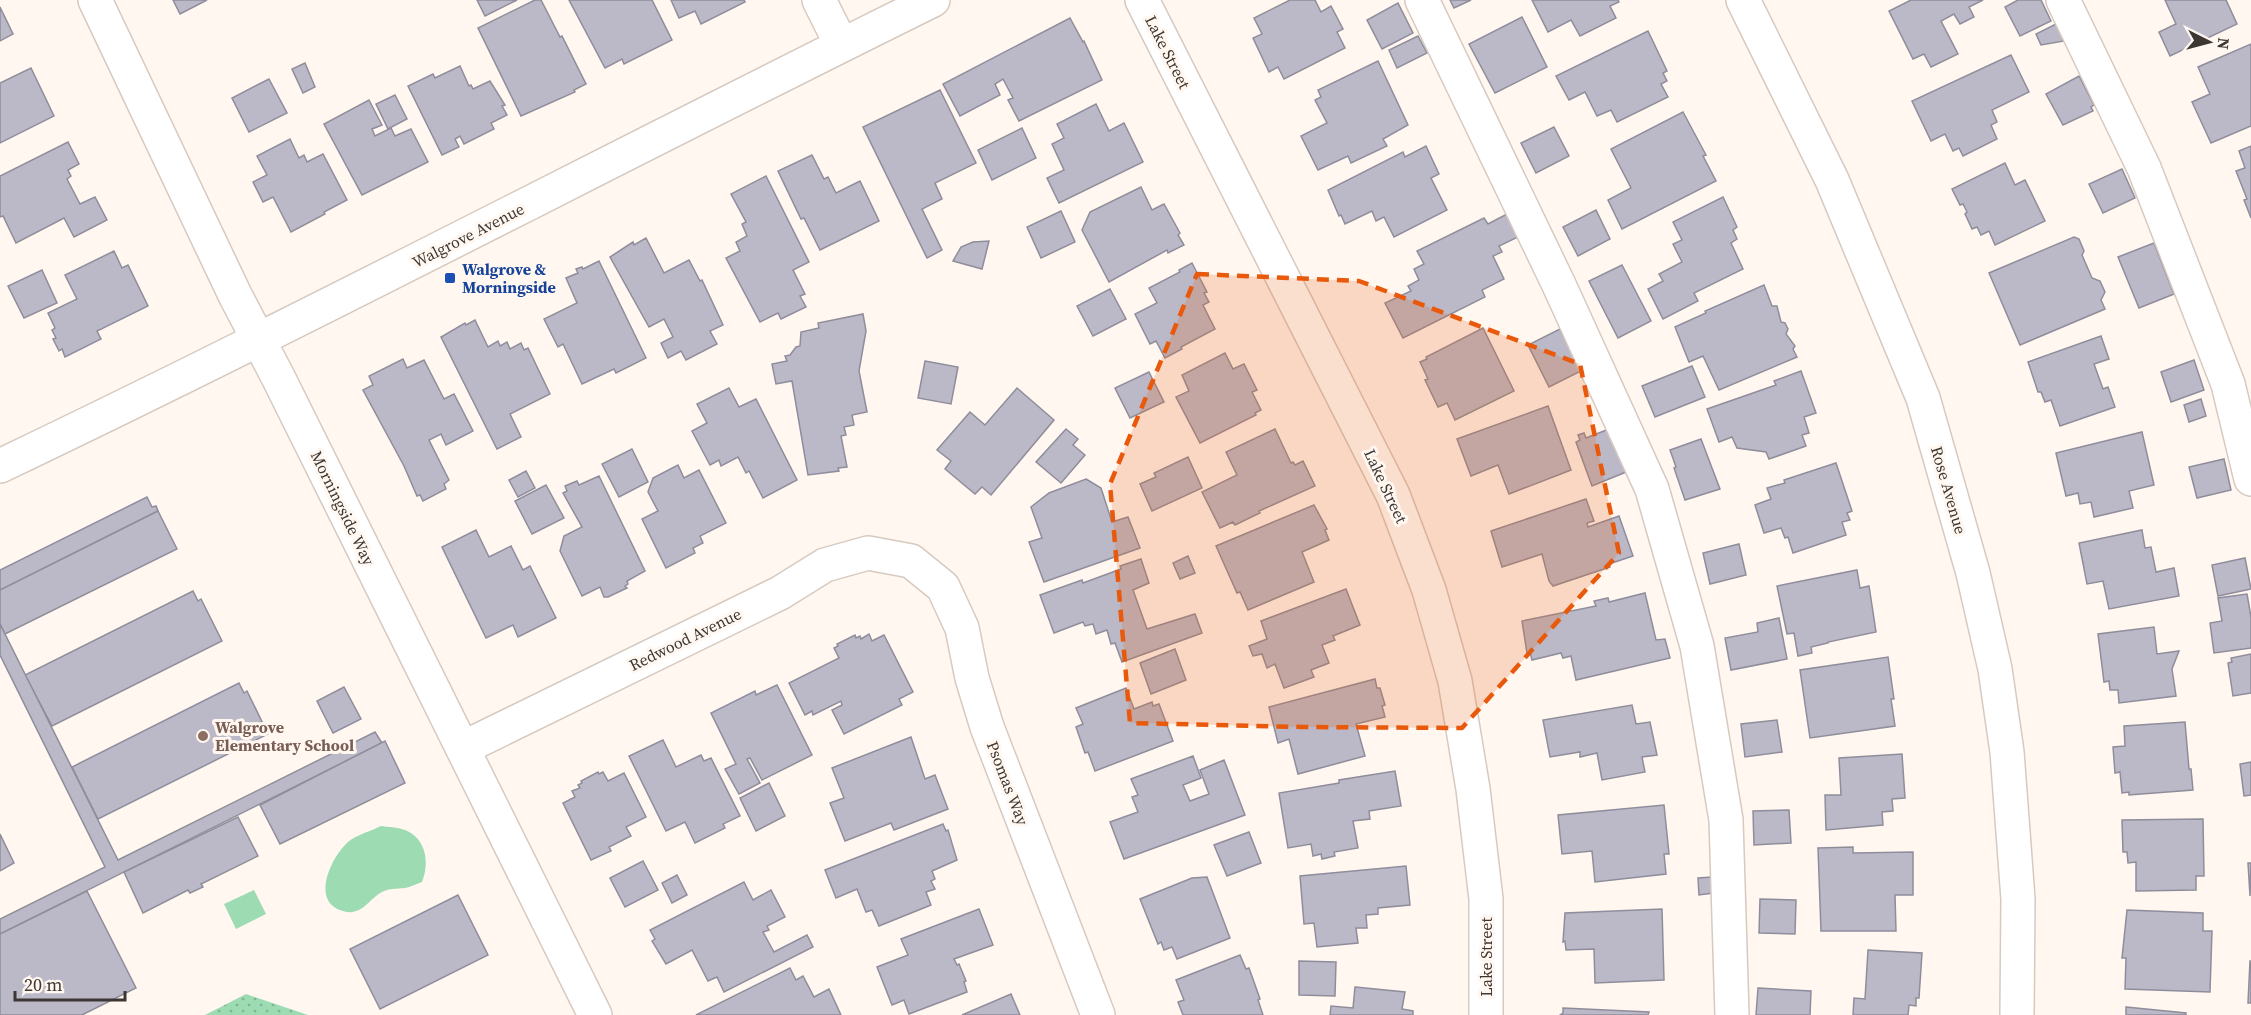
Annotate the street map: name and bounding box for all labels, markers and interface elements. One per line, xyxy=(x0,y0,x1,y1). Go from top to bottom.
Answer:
street label: Lake Street xyxy=(1140,12,1196,93)
north arrow xyxy=(2179,12,2239,72)
text: N xyxy=(2212,37,2235,51)
street label: Walgrove Avenue xyxy=(408,197,528,273)
place label: Walgrove & Morningside xyxy=(462,258,556,298)
marker: Walgrove & Morningside xyxy=(443,271,457,285)
street label: Rose Avenue xyxy=(1926,444,1972,536)
street label: Lake Street xyxy=(1359,445,1413,527)
street label: Morningside Way xyxy=(306,447,381,570)
street label: Redwood Avenue xyxy=(625,602,745,676)
place label: Walgrove Elementary School xyxy=(215,716,354,756)
marker: Walgrove Elementary School xyxy=(196,729,210,743)
street label: Psomas Way xyxy=(982,738,1034,829)
street label: Lake Street xyxy=(1475,917,1497,997)
scale bar xyxy=(15,964,124,1002)
text: 20 m xyxy=(24,972,62,997)

